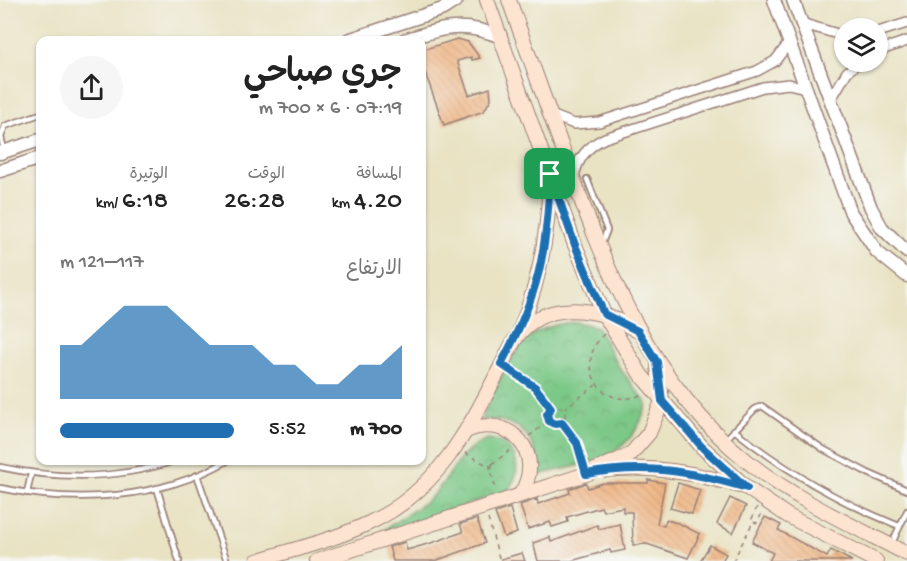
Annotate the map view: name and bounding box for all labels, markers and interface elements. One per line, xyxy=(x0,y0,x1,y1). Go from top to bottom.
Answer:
map controls xyxy=(834,18,888,72)
button: layers xyxy=(834,18,888,72)
button: share xyxy=(60,56,123,119)
text: جري صباحي xyxy=(243,56,402,94)
text: 07:19 · 6 × 700 m xyxy=(259,98,402,121)
pin xyxy=(524,148,575,199)
icon: arrive xyxy=(533,157,566,190)
text: الوتيرة xyxy=(129,166,168,185)
text: الوقت xyxy=(248,166,285,185)
text: المسافة xyxy=(356,166,402,185)
text: 6:18 xyxy=(122,187,168,218)
text: 26:28 xyxy=(224,187,285,218)
text: 4.20 xyxy=(354,187,402,218)
text: /km xyxy=(96,195,122,214)
text: km xyxy=(332,195,354,214)
text: 117–121 m xyxy=(60,252,144,275)
text: الارتفاع xyxy=(346,259,402,282)
text: 5:52 xyxy=(269,419,306,442)
text: 700 m xyxy=(350,419,402,442)

